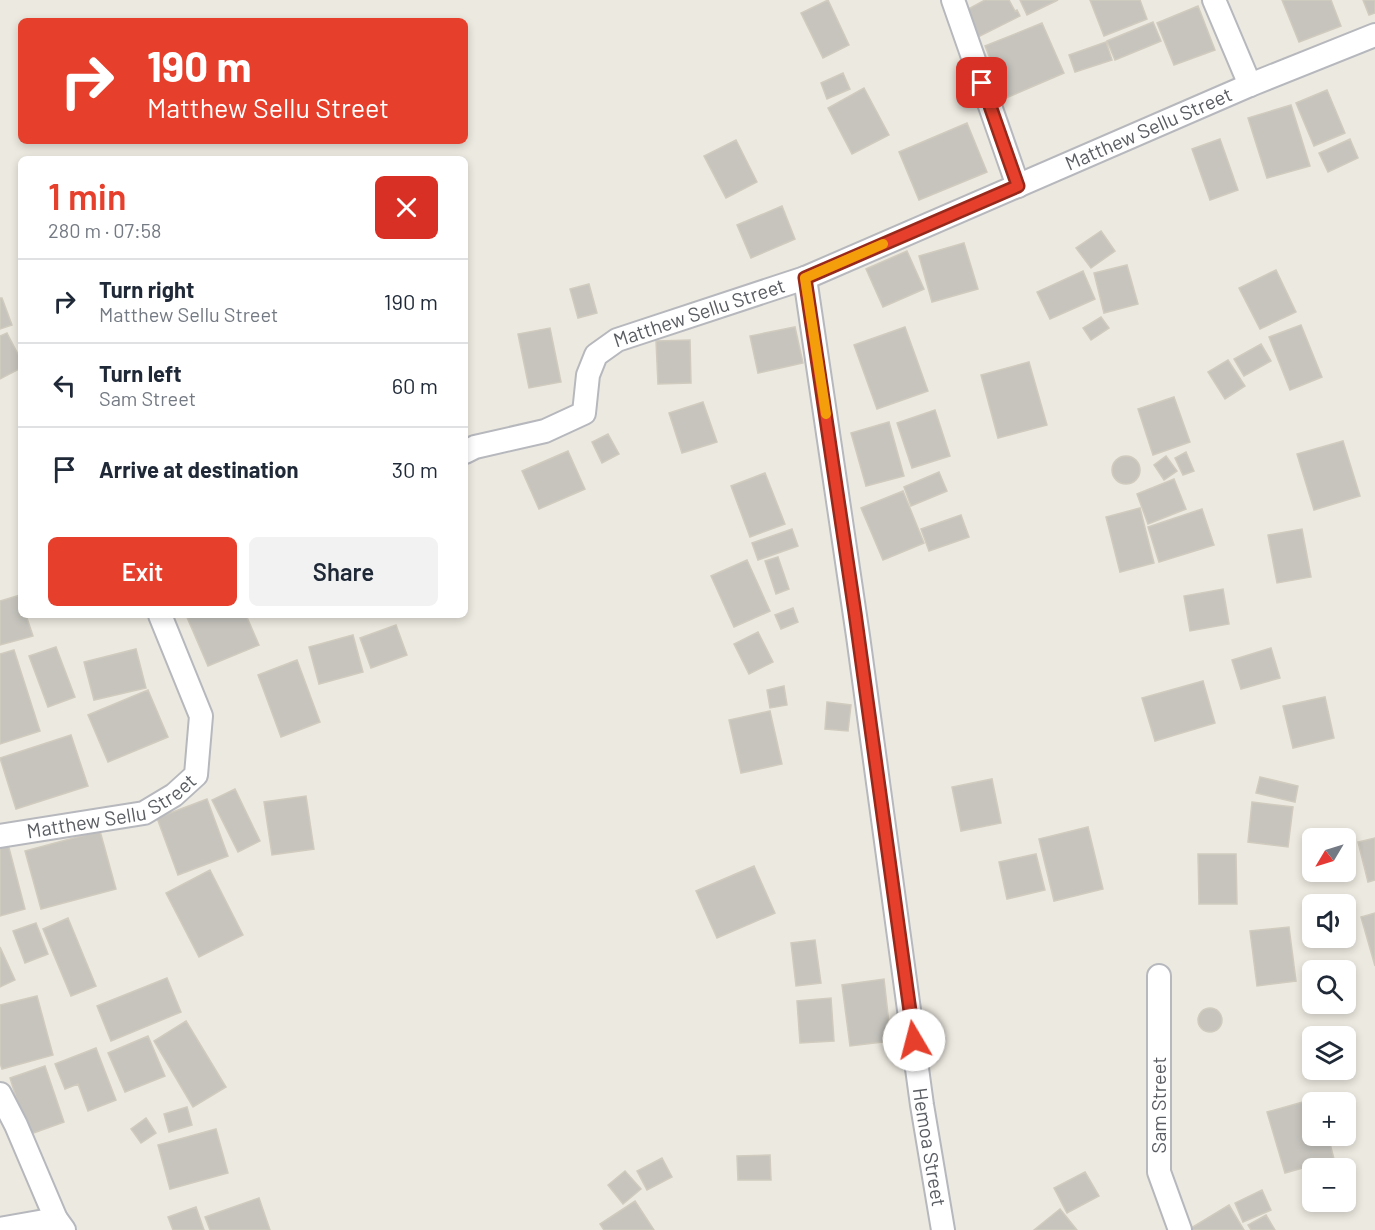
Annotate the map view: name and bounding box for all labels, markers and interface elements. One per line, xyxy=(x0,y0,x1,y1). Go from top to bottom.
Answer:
text: 190 m xyxy=(147,40,252,90)
icon: right xyxy=(48,42,126,120)
pin xyxy=(956,57,1007,108)
icon: arrive xyxy=(965,66,998,99)
street label: Matthew Sellu Street xyxy=(1061,81,1235,175)
text: Matthew Sellu Street xyxy=(147,91,389,123)
text: 1 min xyxy=(48,174,127,217)
button: close xyxy=(375,176,438,239)
text: 280 m · 07:58 xyxy=(48,218,161,242)
street label: Matthew Sellu Street xyxy=(610,272,788,351)
text: Turn right xyxy=(99,276,194,302)
icon: right xyxy=(48,285,81,318)
text: 190 m xyxy=(384,288,438,314)
text: Matthew Sellu Street xyxy=(99,302,278,326)
text: Turn left xyxy=(99,360,182,386)
icon: left xyxy=(48,369,81,402)
text: 60 m xyxy=(392,372,438,398)
text: Sam Street xyxy=(99,386,196,410)
icon: arrive xyxy=(48,453,81,486)
text: Arrive at destination xyxy=(99,456,298,482)
text: 30 m xyxy=(392,456,438,482)
button: Exit xyxy=(48,537,237,606)
button: Share xyxy=(249,537,438,606)
street label: Matthew Sellu Street xyxy=(25,768,201,843)
north arrow xyxy=(1302,828,1356,882)
map controls xyxy=(1302,828,1356,1212)
button: sound xyxy=(1302,894,1356,948)
button: search xyxy=(1302,960,1356,1014)
position arrow xyxy=(882,1008,946,1072)
button: layers xyxy=(1302,1026,1356,1080)
street label: Sam Street xyxy=(1146,1057,1170,1154)
street label: Hemoa Street xyxy=(909,1086,952,1208)
button: + xyxy=(1302,1092,1356,1146)
button: − xyxy=(1302,1158,1356,1212)

